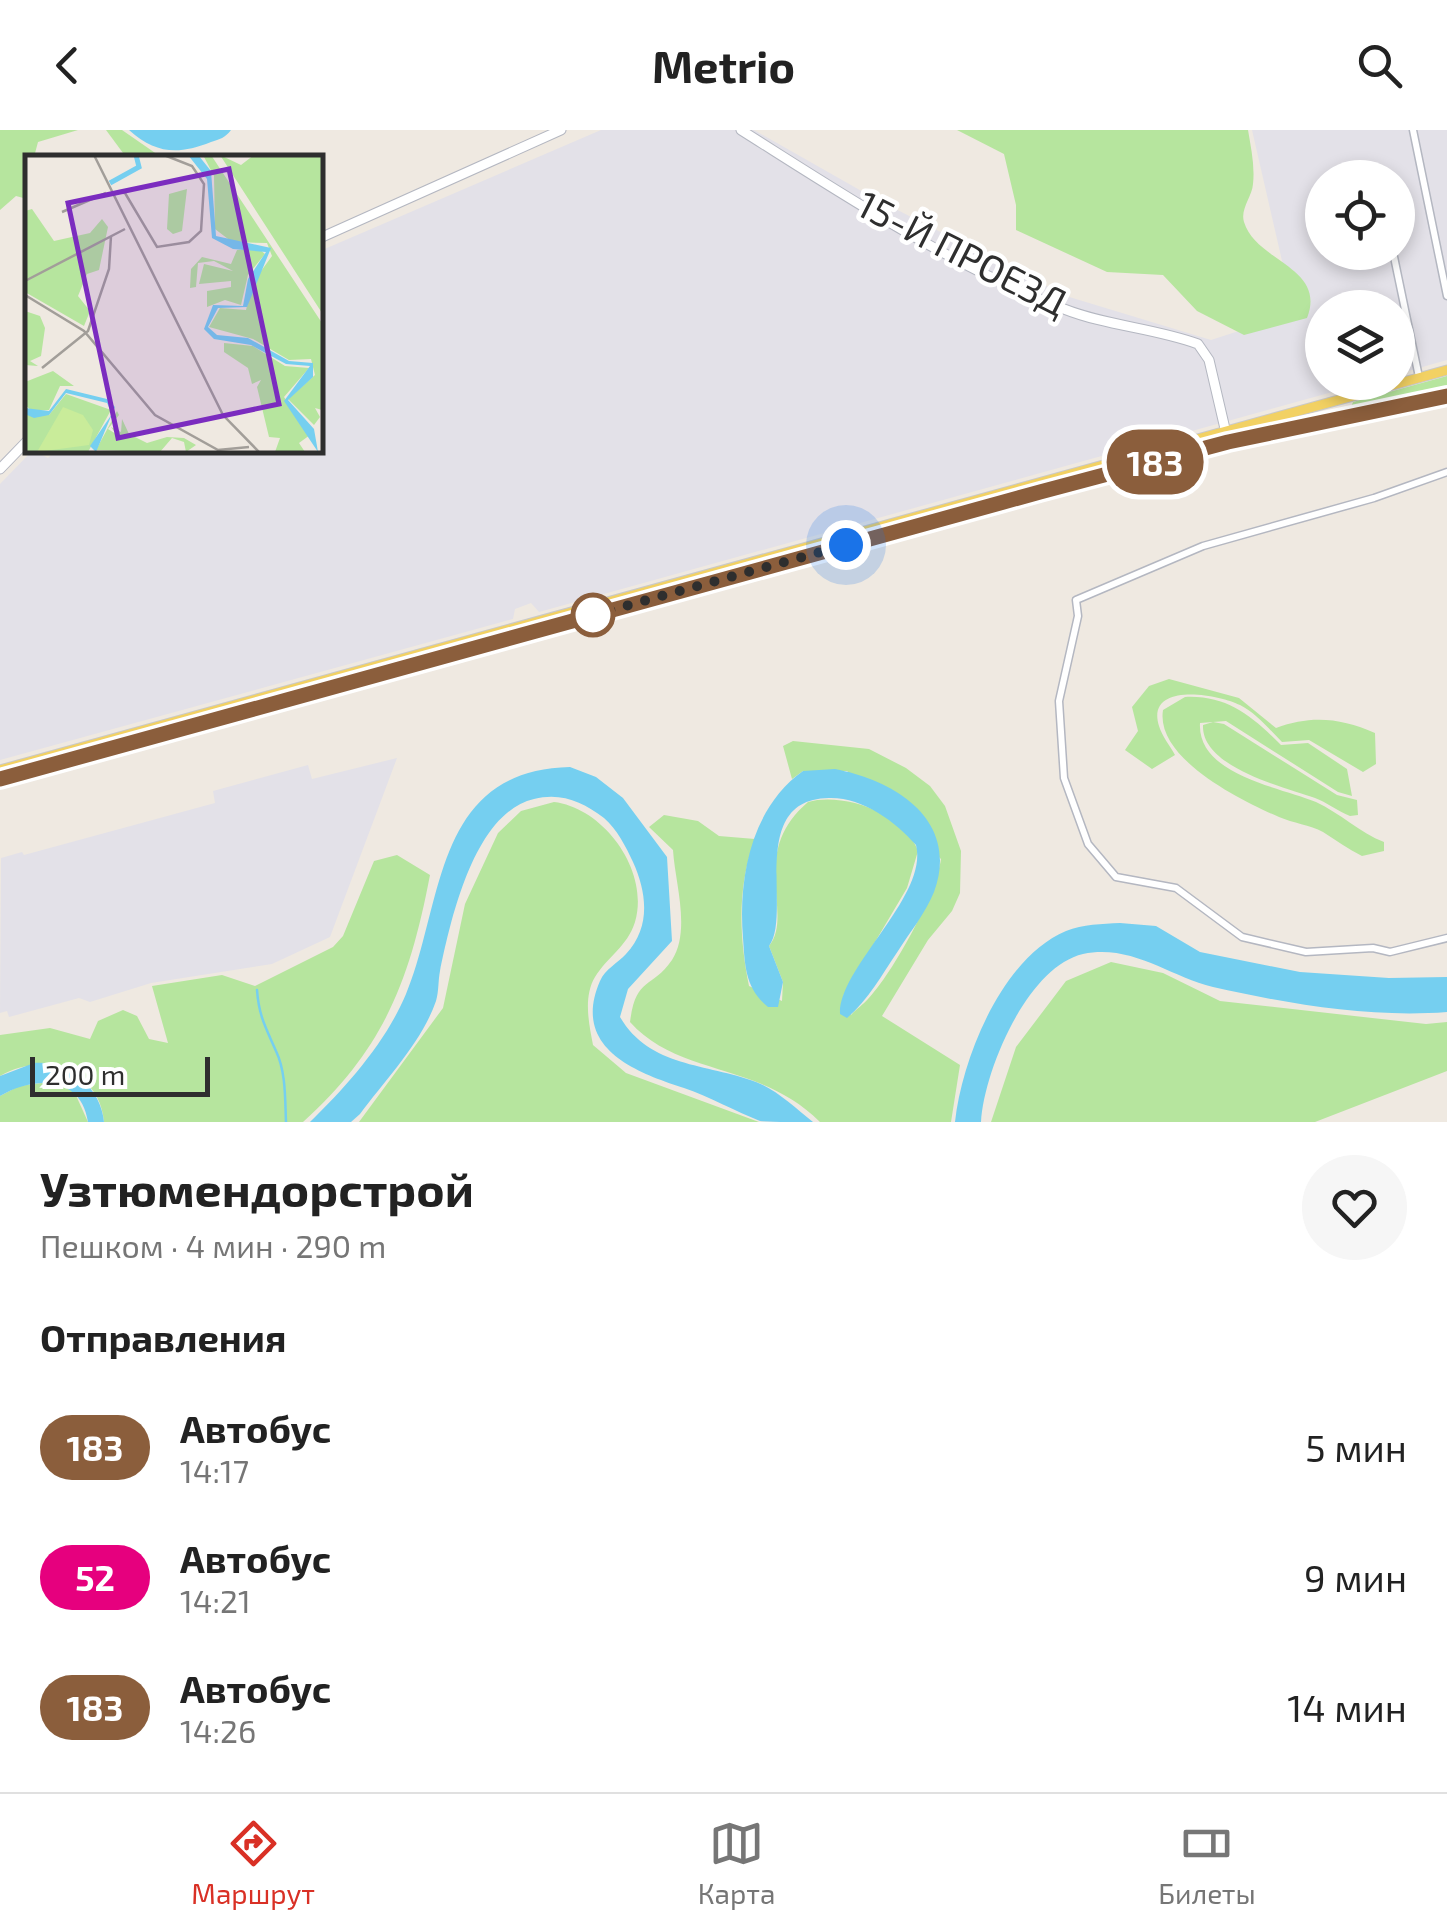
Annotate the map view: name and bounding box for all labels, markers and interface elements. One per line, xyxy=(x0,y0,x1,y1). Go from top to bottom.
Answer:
icon: back xyxy=(40,38,95,93)
text: Metrio xyxy=(652,38,795,92)
icon: search xyxy=(1352,38,1407,93)
inset map xyxy=(25,155,322,452)
map controls xyxy=(1305,160,1415,400)
button: locate xyxy=(1305,160,1415,270)
street label: 15-Й ПРОЕЗД xyxy=(850,180,1075,325)
button: layers xyxy=(1305,290,1415,400)
line badge: 183 xyxy=(1098,430,1212,494)
text: 183 xyxy=(1127,441,1183,483)
your location xyxy=(821,520,871,570)
unlabelled marker xyxy=(572,594,614,636)
scale bar xyxy=(30,1052,210,1096)
text: 200 m xyxy=(45,1057,125,1091)
button: heart xyxy=(1302,1155,1407,1260)
text: Узтюмендорстрой xyxy=(40,1159,474,1217)
text: Пешком · 4 мин · 290 m xyxy=(40,1226,386,1264)
text: Отправления xyxy=(40,1314,287,1360)
text: Автобус xyxy=(180,1405,331,1451)
text: 5 мин xyxy=(1305,1424,1407,1470)
text: 183 xyxy=(67,1426,123,1468)
text: 14:17 xyxy=(180,1451,249,1489)
text: Автобус xyxy=(180,1535,331,1581)
text: 9 мин xyxy=(1304,1554,1407,1600)
text: 52 xyxy=(75,1556,115,1598)
text: 14:21 xyxy=(180,1581,251,1619)
text: Автобус xyxy=(180,1665,331,1711)
text: 14 мин xyxy=(1287,1684,1407,1730)
text: 183 xyxy=(67,1686,123,1728)
text: 14:26 xyxy=(180,1711,256,1749)
tab: Маршрут xyxy=(191,1816,315,1910)
tab: Карта xyxy=(698,1816,776,1910)
tab: Билеты xyxy=(1158,1816,1256,1910)

